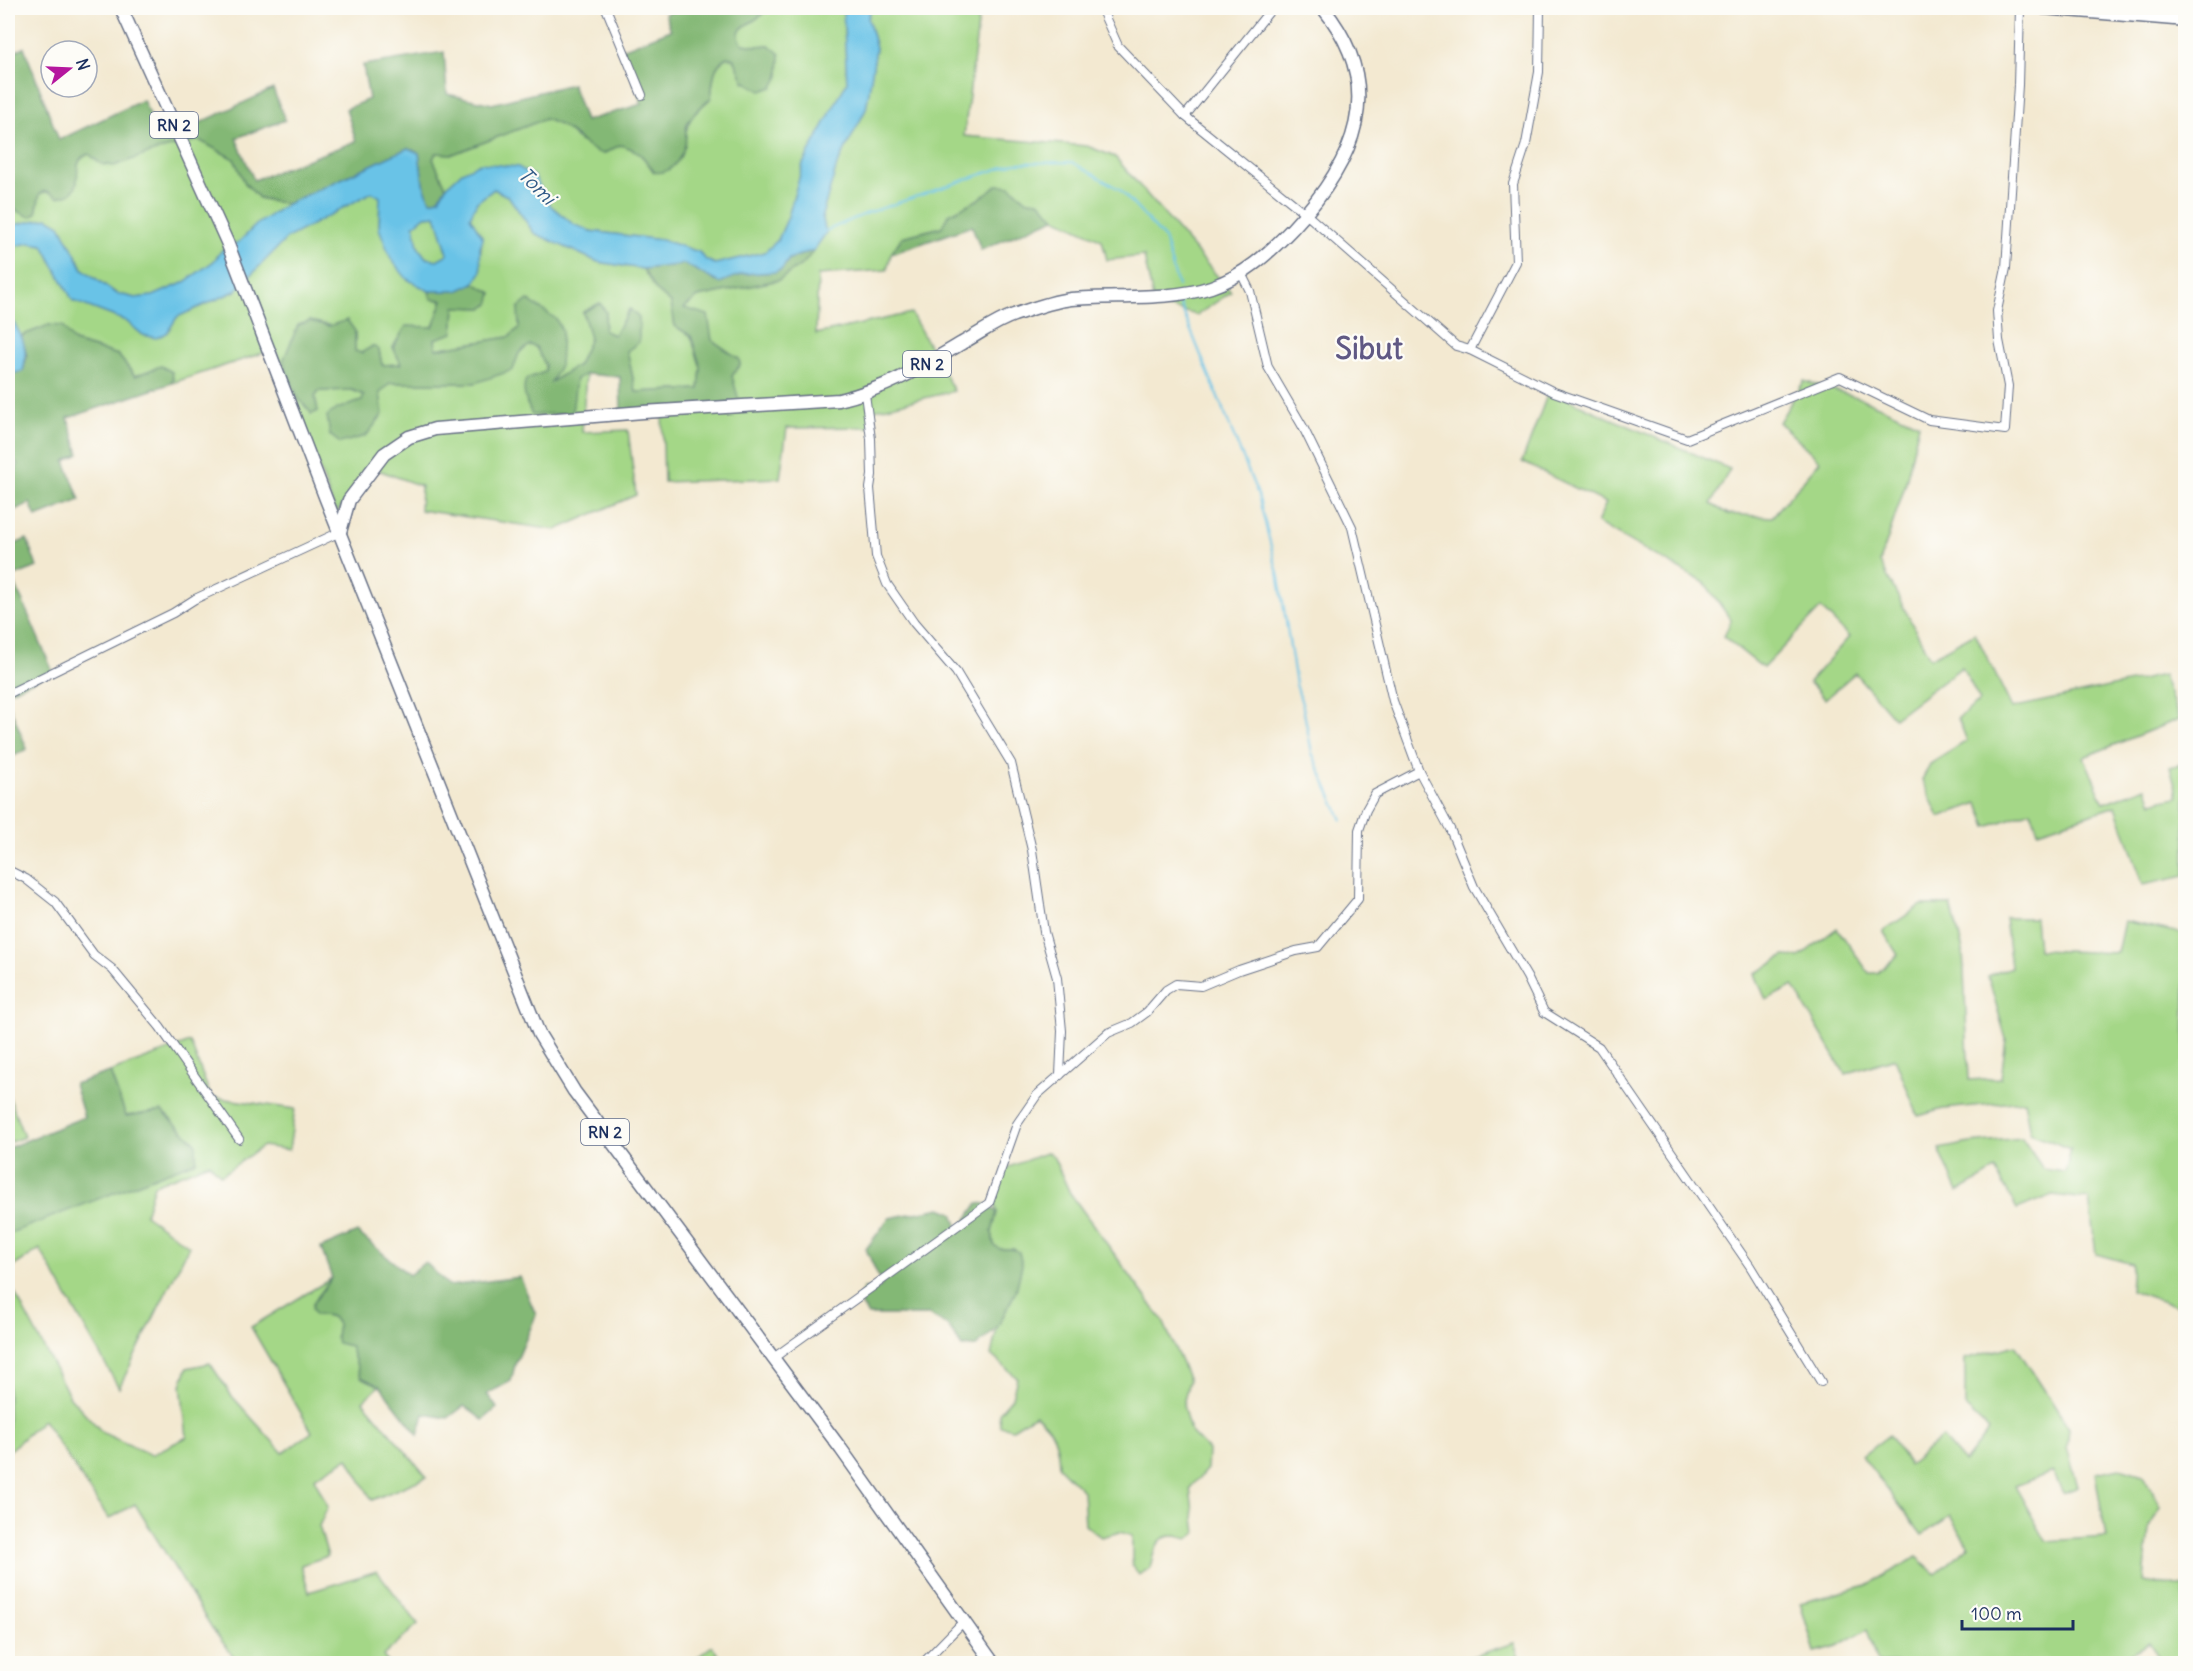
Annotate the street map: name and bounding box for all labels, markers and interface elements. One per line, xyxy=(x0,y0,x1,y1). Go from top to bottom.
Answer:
north arrow xyxy=(39,39,99,99)
text: N xyxy=(72,56,94,73)
road number: RN 2 xyxy=(150,112,198,138)
water label: Tomi xyxy=(514,162,563,211)
district label: Sibut xyxy=(1335,329,1403,367)
road number: RN 2 xyxy=(903,351,951,377)
road number: RN 2 xyxy=(581,1119,629,1145)
scale bar xyxy=(1962,1593,2073,1631)
text: 100 m xyxy=(1971,1602,2022,1625)

